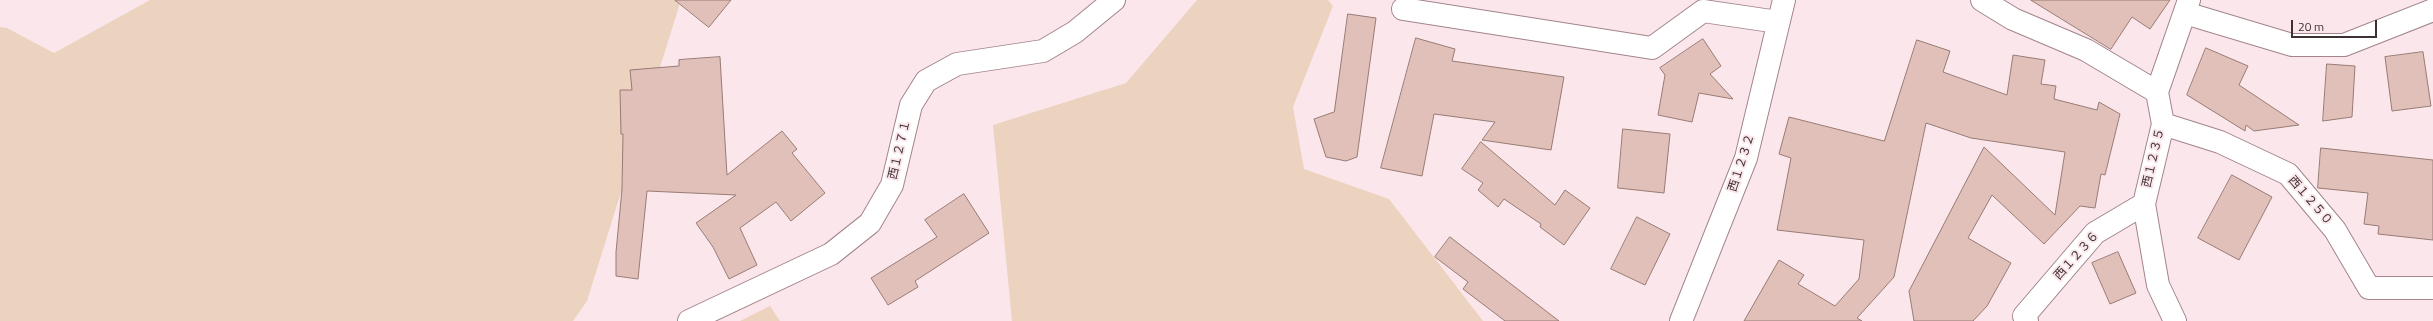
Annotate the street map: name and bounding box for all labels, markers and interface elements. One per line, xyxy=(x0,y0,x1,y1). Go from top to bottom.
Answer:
scale bar xyxy=(2293,12,2379,38)
text: 20 m xyxy=(2298,17,2324,36)
street label: 西１２７１ xyxy=(886,119,914,181)
street label: 西１２３５ xyxy=(2140,127,2168,189)
street label: 西１２３２ xyxy=(1726,132,1758,194)
street label: 西１２５０ xyxy=(2285,174,2335,228)
street label: 西１２３６ xyxy=(2052,229,2102,283)

